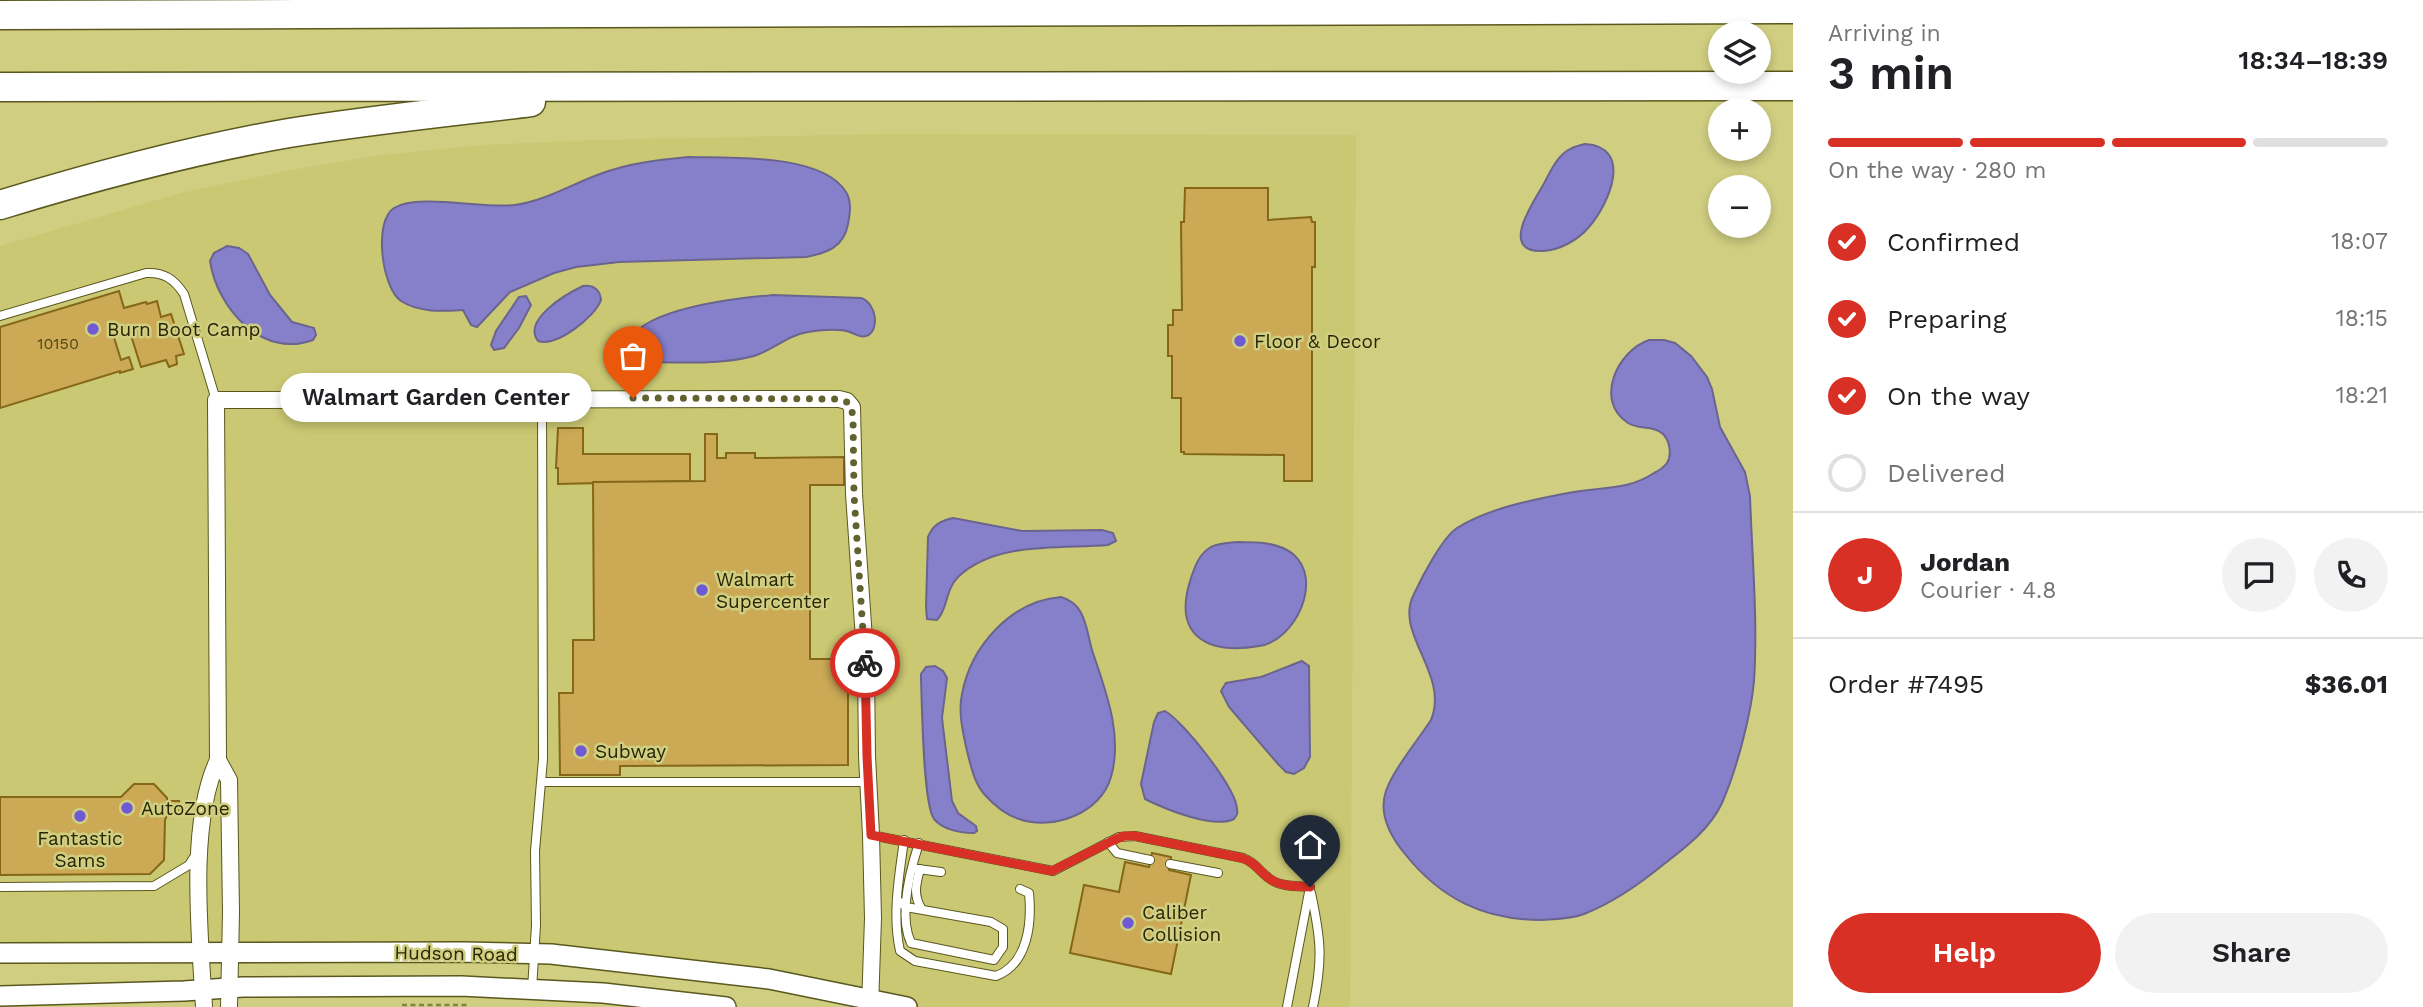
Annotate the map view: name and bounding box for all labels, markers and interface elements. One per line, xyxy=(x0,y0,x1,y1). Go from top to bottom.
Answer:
text: Arriving in xyxy=(1828,20,1941,47)
map controls xyxy=(1708,21,1771,238)
button: layers xyxy=(1708,21,1771,84)
text: 18:34–18:39 xyxy=(2239,45,2388,75)
text: 3 min xyxy=(1828,46,1954,100)
button: + xyxy=(1708,98,1771,161)
text: On the way · 280 m xyxy=(1828,157,2046,184)
button: − xyxy=(1708,175,1771,238)
icon: check xyxy=(1828,223,1866,261)
text: Confirmed xyxy=(1887,227,2020,257)
text: 18:07 xyxy=(2331,228,2388,255)
icon: check xyxy=(1828,300,1866,338)
text: Preparing xyxy=(1887,304,2007,334)
text: 18:15 xyxy=(2336,305,2388,332)
place label: Burn Boot Camp xyxy=(107,318,260,341)
marker: Burn Boot Camp xyxy=(85,321,101,337)
pin xyxy=(603,326,663,398)
place label: Floor & Decor xyxy=(1254,330,1381,353)
marker: Floor & Decor xyxy=(1232,333,1248,349)
house number: 10150 xyxy=(37,334,79,353)
icon: bag xyxy=(614,337,652,375)
callout: Walmart Garden Center xyxy=(280,374,591,422)
icon: check xyxy=(1828,377,1866,415)
text: On the way xyxy=(1887,381,2030,411)
text: 18:21 xyxy=(2336,382,2388,409)
text: Walmart Garden Center xyxy=(302,384,570,411)
text: Delivered xyxy=(1887,458,2006,488)
button: chat xyxy=(2222,538,2296,612)
button: phone xyxy=(2314,538,2388,612)
text: Jordan xyxy=(1920,547,2010,577)
text: J xyxy=(1857,560,1873,590)
place label: Walmart Supercenter xyxy=(716,568,830,613)
text: Courier · 4.8 xyxy=(1920,577,2056,604)
marker: Walmart Supercenter xyxy=(694,582,710,598)
courier xyxy=(830,628,900,698)
icon: bike xyxy=(846,644,884,682)
text: Order #7495 xyxy=(1828,669,1984,699)
text: $36.01 xyxy=(2305,669,2388,699)
place label: Subway xyxy=(595,740,666,763)
marker: Subway xyxy=(573,743,589,759)
place label: AutoZone xyxy=(141,797,230,820)
marker: AutoZone xyxy=(119,800,135,816)
marker: Fantastic Sams xyxy=(72,808,88,824)
pin xyxy=(1280,815,1340,887)
icon: home xyxy=(1291,826,1329,864)
place label: Fantastic Sams xyxy=(37,827,123,872)
place label: Caliber Collision xyxy=(1142,901,1221,946)
button: Help xyxy=(1828,913,2101,993)
button: Share xyxy=(2115,913,2388,993)
marker: Caliber Collision xyxy=(1120,915,1136,931)
street label: Hudson Road xyxy=(394,941,518,966)

